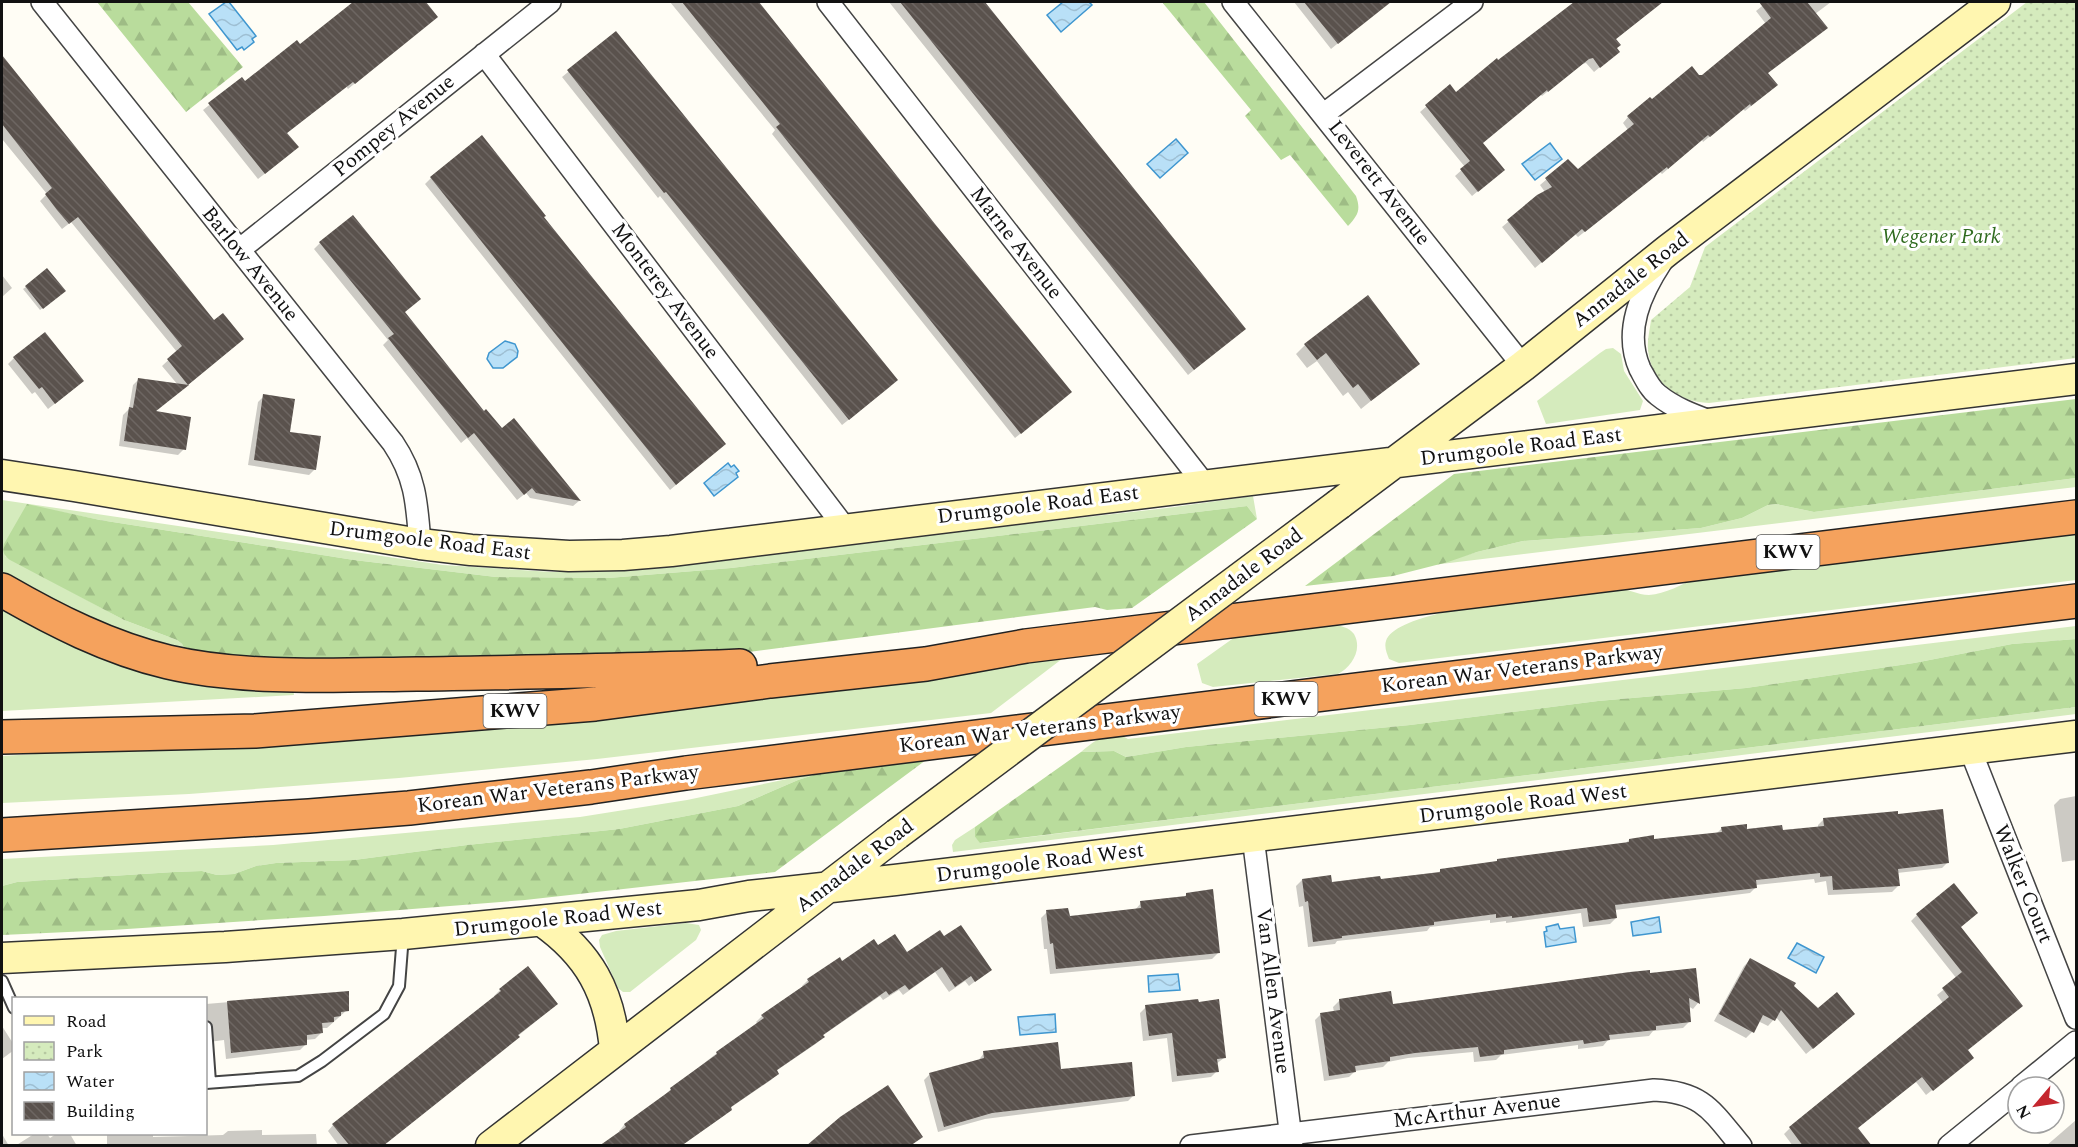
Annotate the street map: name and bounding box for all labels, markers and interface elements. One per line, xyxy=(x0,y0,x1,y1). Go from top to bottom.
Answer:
street label: Pompey Avenue xyxy=(326,67,462,185)
street label: Leverett Avenue xyxy=(1320,113,1438,253)
street label: Marne Avenue xyxy=(962,180,1070,306)
street label: Barlow Avenue xyxy=(193,199,307,329)
street label: Monterey Avenue xyxy=(603,216,727,366)
park label: Wegener Park xyxy=(1881,221,2001,253)
street label: Annadale Road xyxy=(1566,224,1696,336)
street label: Drumgoole Road East xyxy=(1418,419,1624,475)
street label: Drumgoole Road East xyxy=(935,477,1141,533)
street label: Drumgoole Road East xyxy=(327,513,533,569)
street label: Annadale Road xyxy=(1178,520,1310,630)
road number: KWV xyxy=(1756,535,1820,569)
street label: Korean War Veterans Parkway xyxy=(1379,636,1665,702)
road number: KWV xyxy=(1254,682,1318,716)
road number: KWV xyxy=(484,694,546,728)
street label: Korean War Veterans Parkway xyxy=(897,696,1183,762)
street label: Korean War Veterans Parkway xyxy=(415,756,701,822)
street label: Drumgoole Road West xyxy=(1417,775,1629,833)
street label: Annadale Road xyxy=(789,811,921,921)
street label: Walker Court xyxy=(1985,820,2061,948)
street label: Drumgoole Road West xyxy=(934,834,1146,892)
street label: Drumgoole Road West xyxy=(452,892,664,946)
street label: Van Allen Avenue xyxy=(1247,906,1299,1076)
legend xyxy=(12,997,207,1135)
text: Road xyxy=(66,1008,107,1035)
text: Park xyxy=(66,1038,103,1065)
text: Water xyxy=(66,1068,114,1095)
north arrow xyxy=(2006,1075,2066,1135)
street label: McArthur Avenue xyxy=(1391,1085,1563,1137)
text: Building xyxy=(66,1098,135,1125)
text: N xyxy=(2010,1100,2037,1123)

